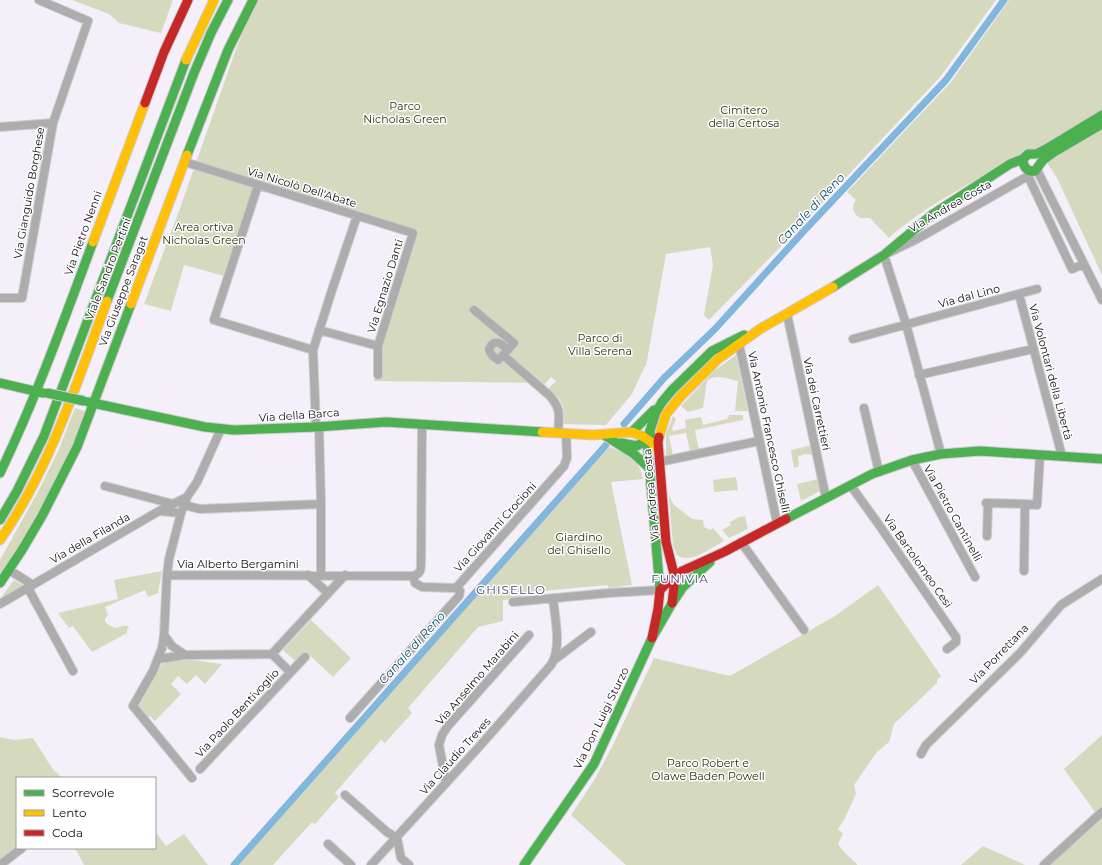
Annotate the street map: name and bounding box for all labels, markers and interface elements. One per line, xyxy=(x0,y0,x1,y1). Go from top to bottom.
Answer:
park label: Parco Nicholas Green xyxy=(363,99,447,126)
park label: Cimitero della Certosa xyxy=(708,103,780,130)
street label: Via Gianguido Borghese xyxy=(11,126,48,260)
street label: Via Nicolò Dell'Abate xyxy=(246,164,359,210)
water label: Canale di Reno xyxy=(774,169,848,248)
street label: Via Andrea Costa xyxy=(906,177,994,235)
street label: Via Pietro Nenni xyxy=(61,189,105,277)
street label: Viale Sandro Pertini xyxy=(82,216,134,322)
park label: Area ortiva Nicholas Green xyxy=(162,220,246,247)
street label: Via Giuseppe Saragat xyxy=(95,233,151,348)
street label: Via Egnazio Danti xyxy=(364,237,406,335)
street label: Via dal Lino xyxy=(937,281,1002,311)
street label: Via Volontari della Libertà xyxy=(1026,302,1076,442)
park label: Parco di Villa Serena xyxy=(568,331,632,358)
street label: Via Antonio Francesco Ghiselli xyxy=(745,350,793,514)
street label: Via dei Carrettieri xyxy=(800,356,834,452)
street label: Via della Barca xyxy=(258,405,340,425)
street label: Via Andrea Costa xyxy=(640,448,662,542)
street label: Via Pietro Cantinelli xyxy=(921,462,985,564)
street label: Via Giovanni Crocioni xyxy=(451,479,539,575)
street label: Via della Filanda xyxy=(48,509,132,567)
street label: Via Bartolomeo Cesi xyxy=(880,512,956,610)
park label: Giardino del Ghisello xyxy=(547,530,611,557)
street label: Via Alberto Bergamini xyxy=(177,557,299,571)
district label: FUNIVIA xyxy=(651,571,709,586)
district label: GHISELLO xyxy=(476,582,546,597)
water label: Canale di Reno xyxy=(375,608,448,687)
street label: Via Porrettana xyxy=(967,621,1031,687)
street label: Via Anselmo Marabini xyxy=(432,628,522,728)
street label: Via Don Luigi Sturzo xyxy=(570,665,632,771)
street label: Via Paolo Bentivoglio xyxy=(192,666,282,760)
street label: Via Claudio Treves xyxy=(417,714,494,798)
park label: Parco Robert e Olawe Baden Powell xyxy=(651,756,765,783)
legend xyxy=(16,777,156,849)
text: Scorrevole xyxy=(52,785,114,800)
text: Lento xyxy=(52,805,87,820)
text: Coda xyxy=(52,825,83,840)

